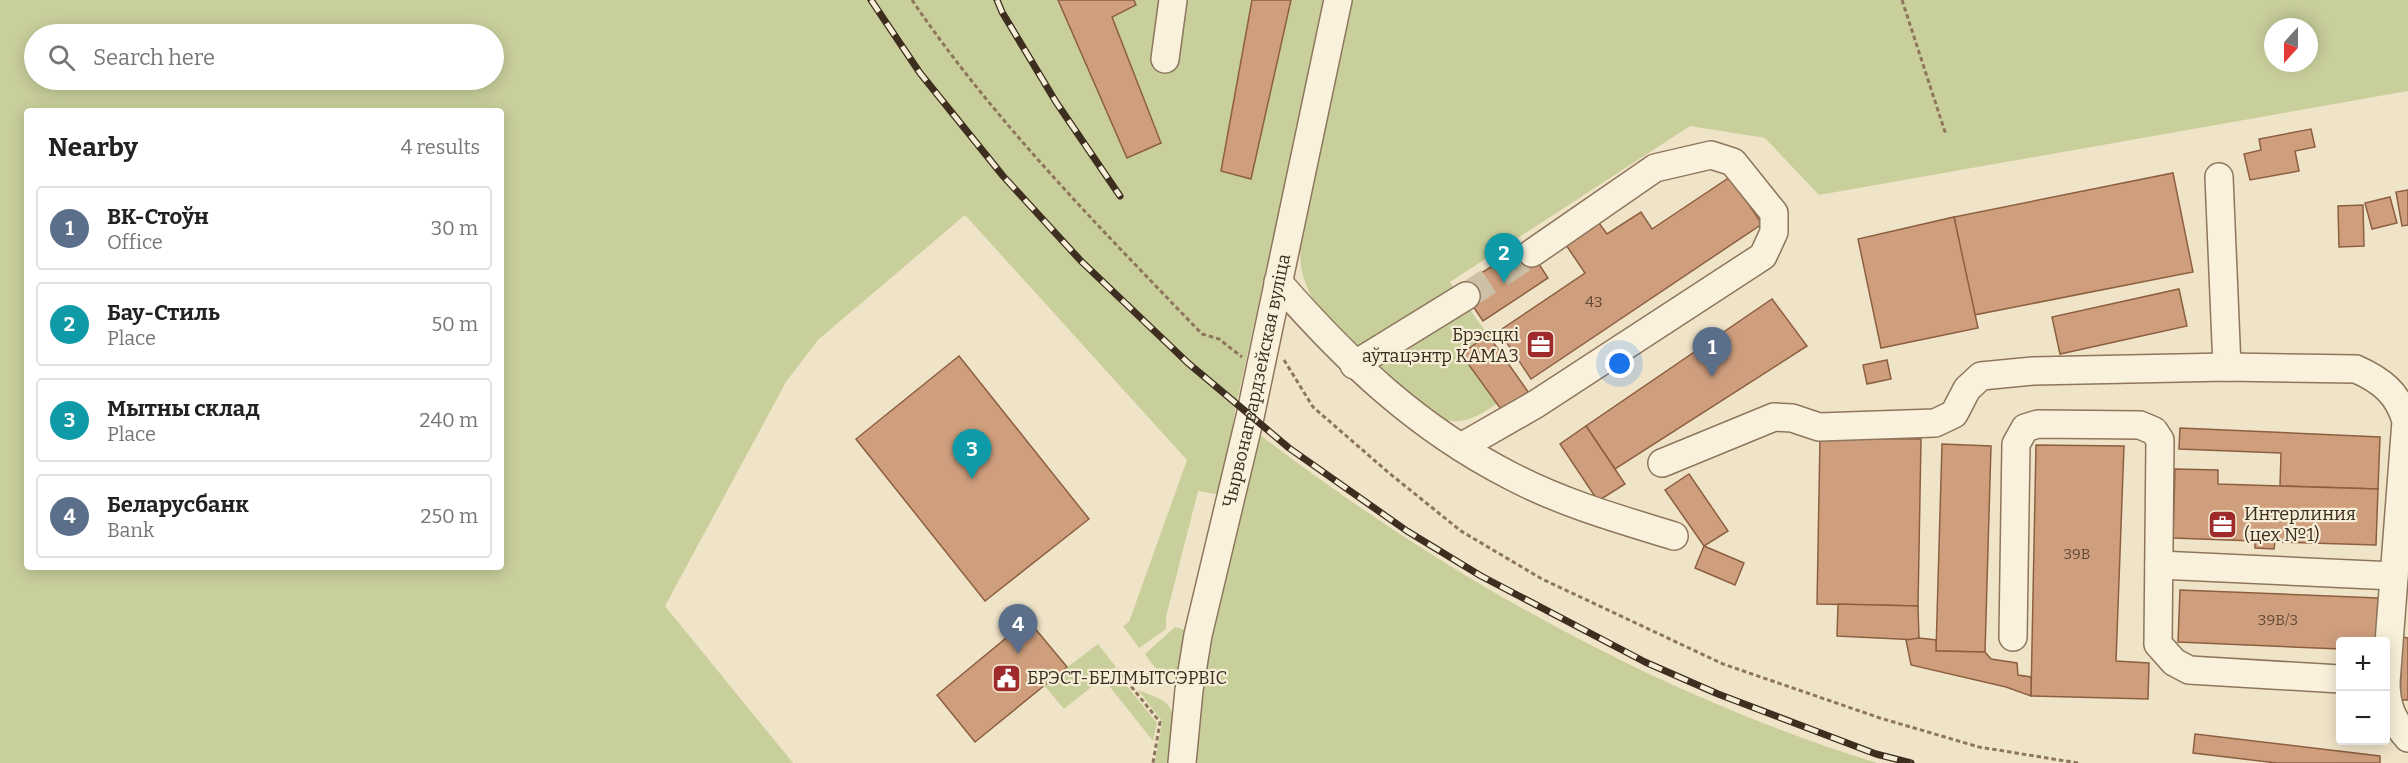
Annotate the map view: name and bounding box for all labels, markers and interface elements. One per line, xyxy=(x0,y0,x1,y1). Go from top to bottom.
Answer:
north arrow xyxy=(2264,18,2318,72)
search box xyxy=(24,24,504,90)
icon: search xyxy=(45,41,78,74)
text: Search here xyxy=(93,44,215,71)
text: Nearby xyxy=(48,132,138,163)
text: 4 results xyxy=(401,135,480,159)
text: ВК-Стоўн xyxy=(107,203,209,230)
text: 1 xyxy=(65,216,74,240)
text: 30 m xyxy=(431,216,478,240)
text: Office xyxy=(107,230,163,254)
pin: 2 xyxy=(1484,234,1524,283)
street label: Чырвонагвардзейская вуліца xyxy=(1218,252,1295,510)
house number: 43 xyxy=(1585,293,1603,311)
text: Бау-Стиль xyxy=(107,299,220,326)
text: 2 xyxy=(64,312,75,336)
text: 50 m xyxy=(431,312,478,336)
place label: Брэсцкі аўтацэнтр КАМАЗ xyxy=(1362,324,1519,367)
text: Place xyxy=(107,326,156,350)
pin: 1 xyxy=(1692,328,1732,377)
office icon: Брэсцкі аўтацэнтр КАМАЗ xyxy=(1524,329,1556,361)
your location xyxy=(1605,349,1634,378)
text: Мытны склад xyxy=(107,395,260,422)
text: 3 xyxy=(64,408,75,432)
text: 240 m xyxy=(420,408,478,432)
text: Place xyxy=(107,422,156,446)
pin: 3 xyxy=(952,430,992,479)
text: Беларусбанк xyxy=(107,491,249,518)
place label: Интерлиния (цех №1) xyxy=(2244,503,2356,546)
text: 4 xyxy=(63,504,76,528)
text: 250 m xyxy=(421,504,478,528)
office icon: Интерлиния (цех №1) xyxy=(2207,508,2239,540)
text: Bank xyxy=(107,518,154,542)
house number: 39В xyxy=(2063,545,2091,563)
pin: 4 xyxy=(998,604,1038,654)
house number: 39В/3 xyxy=(2258,611,2298,629)
map controls xyxy=(2336,637,2390,745)
button: + xyxy=(2336,637,2390,691)
public building icon: БРЭСТ-БЕЛМЫТСЭРВІС xyxy=(990,662,1022,694)
place label: БРЭСТ-БЕЛМЫТСЭРВІС xyxy=(1027,667,1227,689)
button: − xyxy=(2336,691,2390,745)

